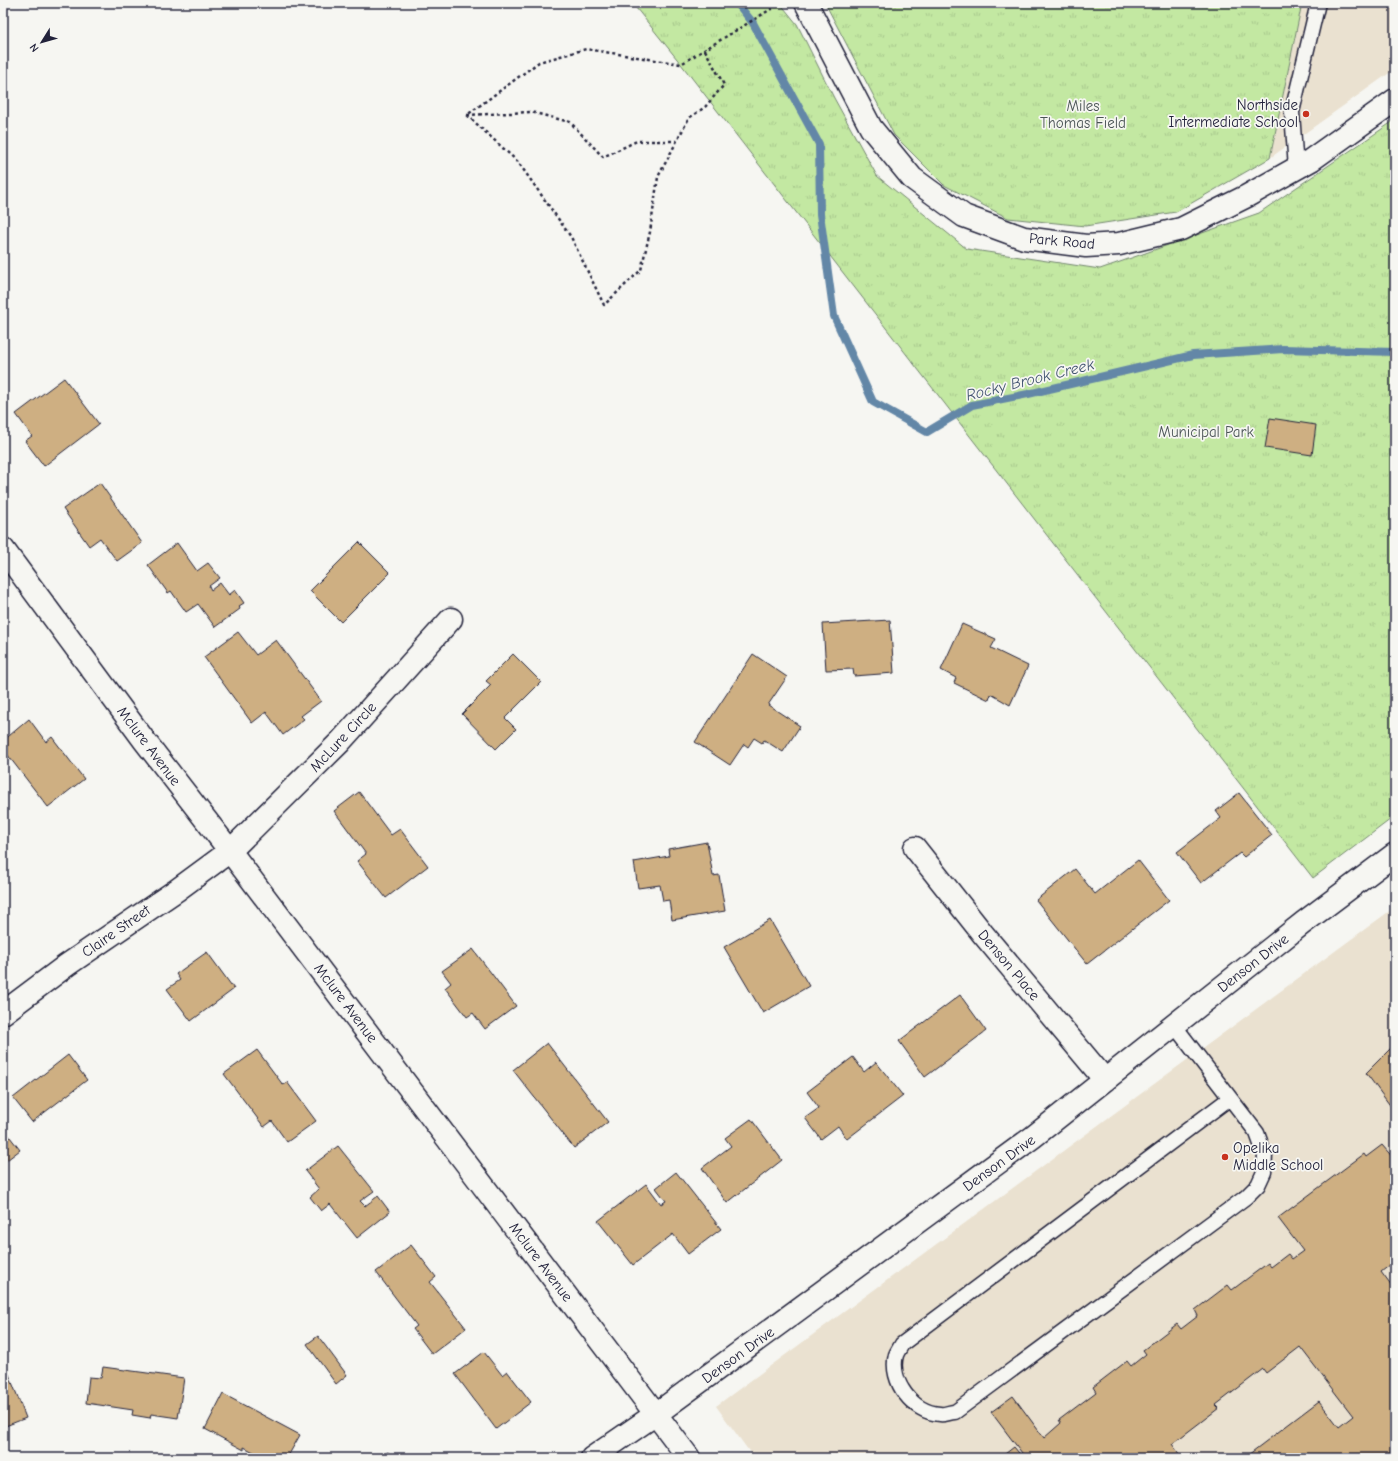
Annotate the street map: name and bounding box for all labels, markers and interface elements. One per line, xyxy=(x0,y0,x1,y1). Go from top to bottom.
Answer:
north arrow xyxy=(22,22,62,62)
text: N xyxy=(27,41,42,54)
place label: Northside Intermediate School xyxy=(1168,96,1298,131)
park label: Miles Thomas Field xyxy=(1040,97,1126,132)
marker: Northside Intermediate School xyxy=(1301,109,1311,119)
street label: Park Road xyxy=(1028,229,1096,253)
water label: Rocky Brook Creek xyxy=(964,355,1096,405)
park label: Municipal Park xyxy=(1158,423,1254,441)
street label: McLure Circle xyxy=(306,698,380,776)
street label: Mclure Avenue xyxy=(113,703,185,790)
street label: Claire Street xyxy=(78,900,154,961)
street label: Denson Place xyxy=(974,926,1044,1004)
street label: Denson Drive xyxy=(1214,929,1292,996)
street label: Mclure Avenue xyxy=(310,960,382,1047)
street label: Denson Drive xyxy=(959,1130,1039,1195)
place label: Opelika Middle School xyxy=(1233,1139,1323,1174)
marker: Opelika Middle School xyxy=(1220,1152,1230,1162)
street label: Mclure Avenue xyxy=(505,1219,577,1306)
street label: Denson Drive xyxy=(698,1322,778,1387)

